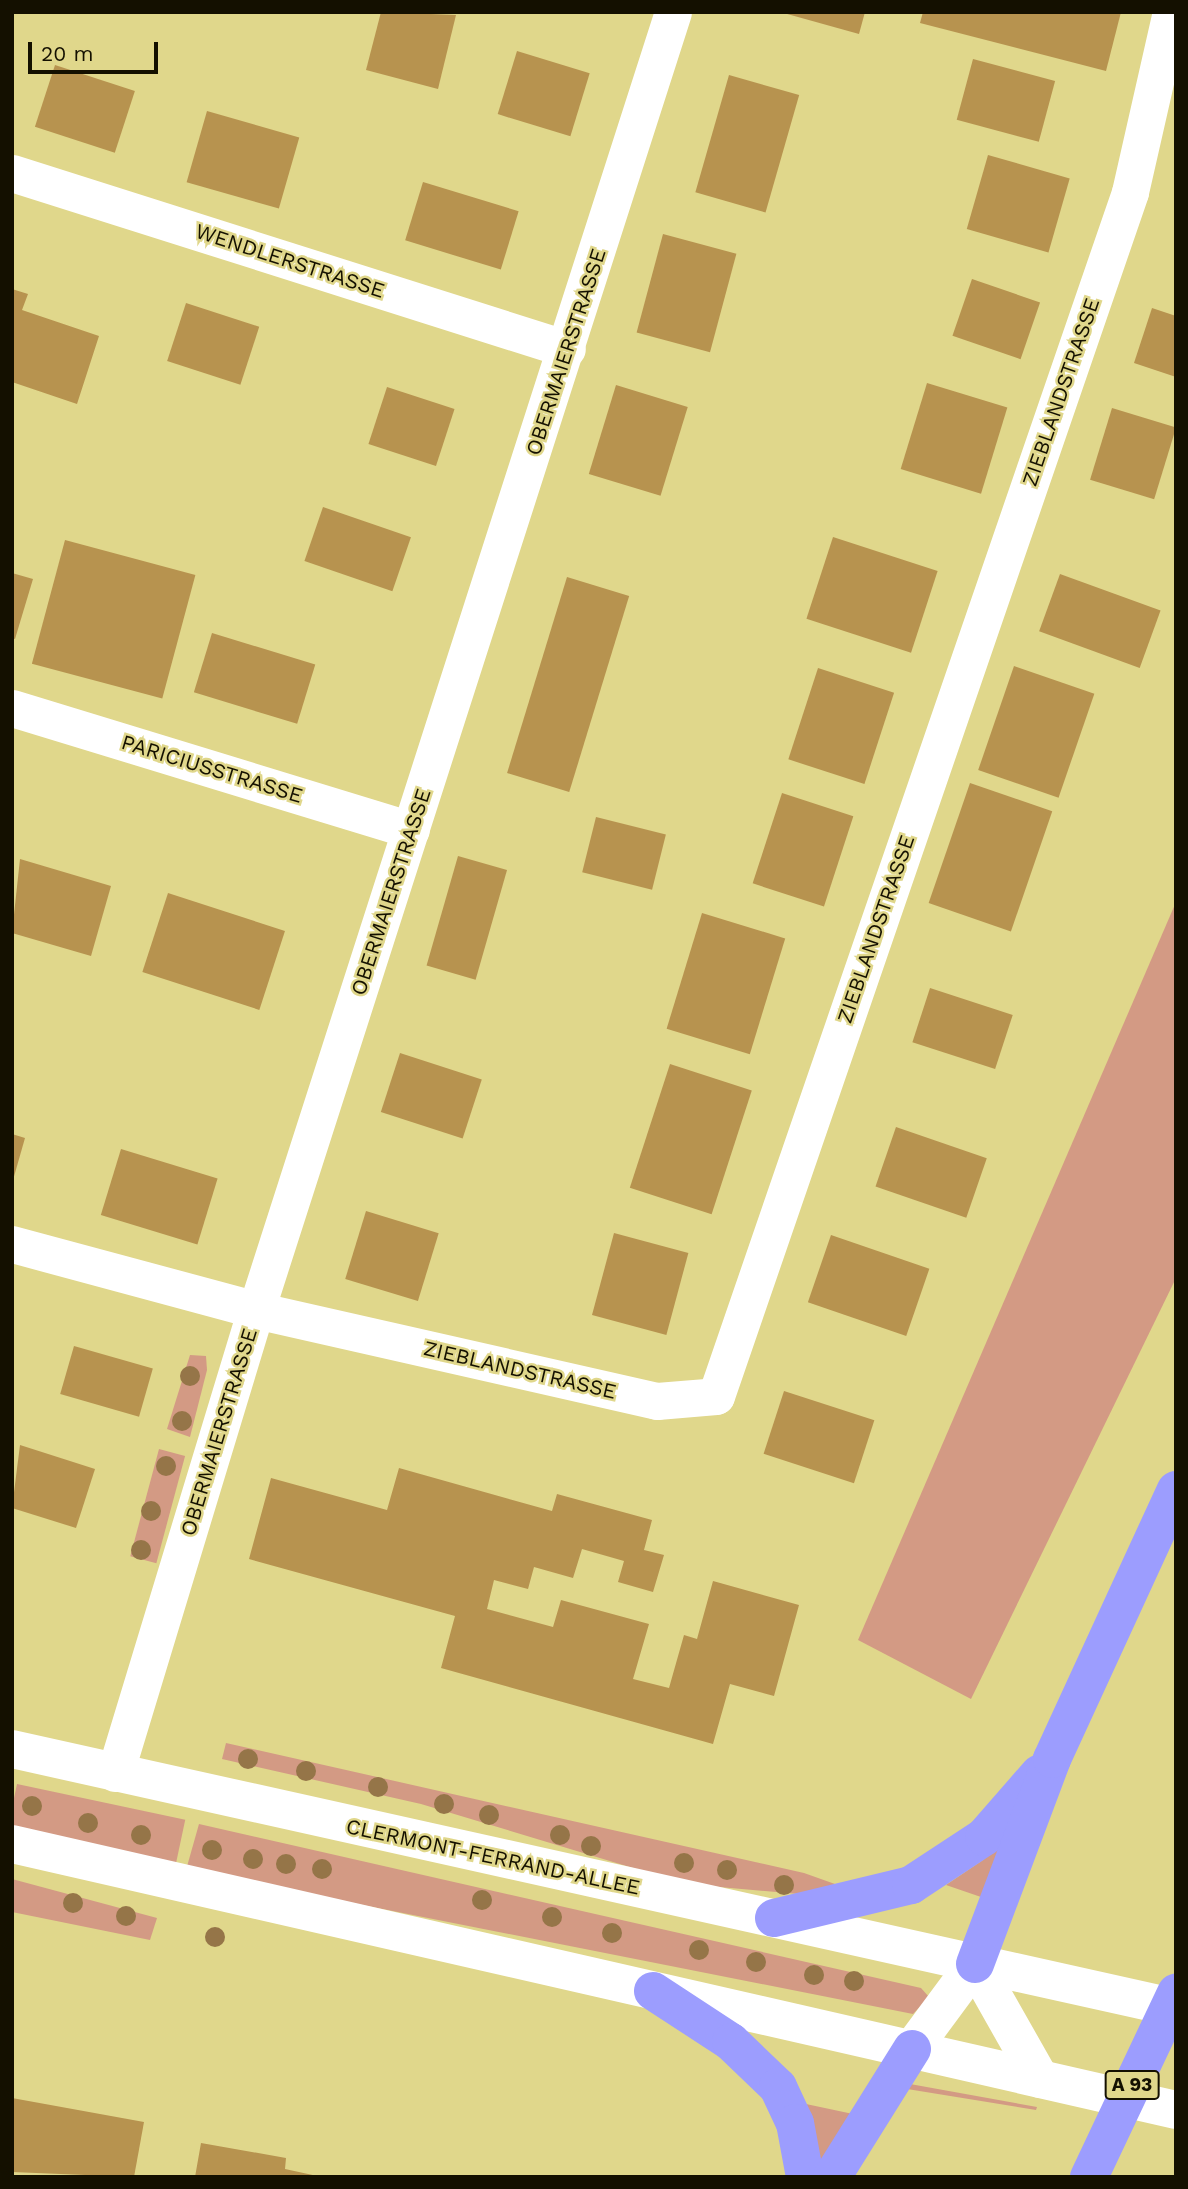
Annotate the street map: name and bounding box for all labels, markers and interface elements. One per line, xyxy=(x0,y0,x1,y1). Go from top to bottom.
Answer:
scale bar xyxy=(32,28,161,72)
text: 20 m xyxy=(41,41,93,66)
street label: WENDLERSTRASSE xyxy=(192,218,388,304)
street label: OBERMAIERSTRASSE xyxy=(521,246,611,458)
street label: ZIEBLANDSTRASSE xyxy=(1017,295,1105,489)
street label: PARICIUSSTRASSE xyxy=(118,729,306,809)
street label: OBERMAIERSTRASSE xyxy=(346,786,436,998)
street label: ZIEBLANDSTRASSE xyxy=(832,832,920,1026)
street label: OBERMAIERSTRASSE xyxy=(175,1325,263,1539)
street label: ZIEBLANDSTRASSE xyxy=(421,1336,619,1404)
street label: CLERMONT-FERRAND-ALLEE xyxy=(344,1814,642,1900)
road number: A 93 xyxy=(1104,2070,1160,2100)

